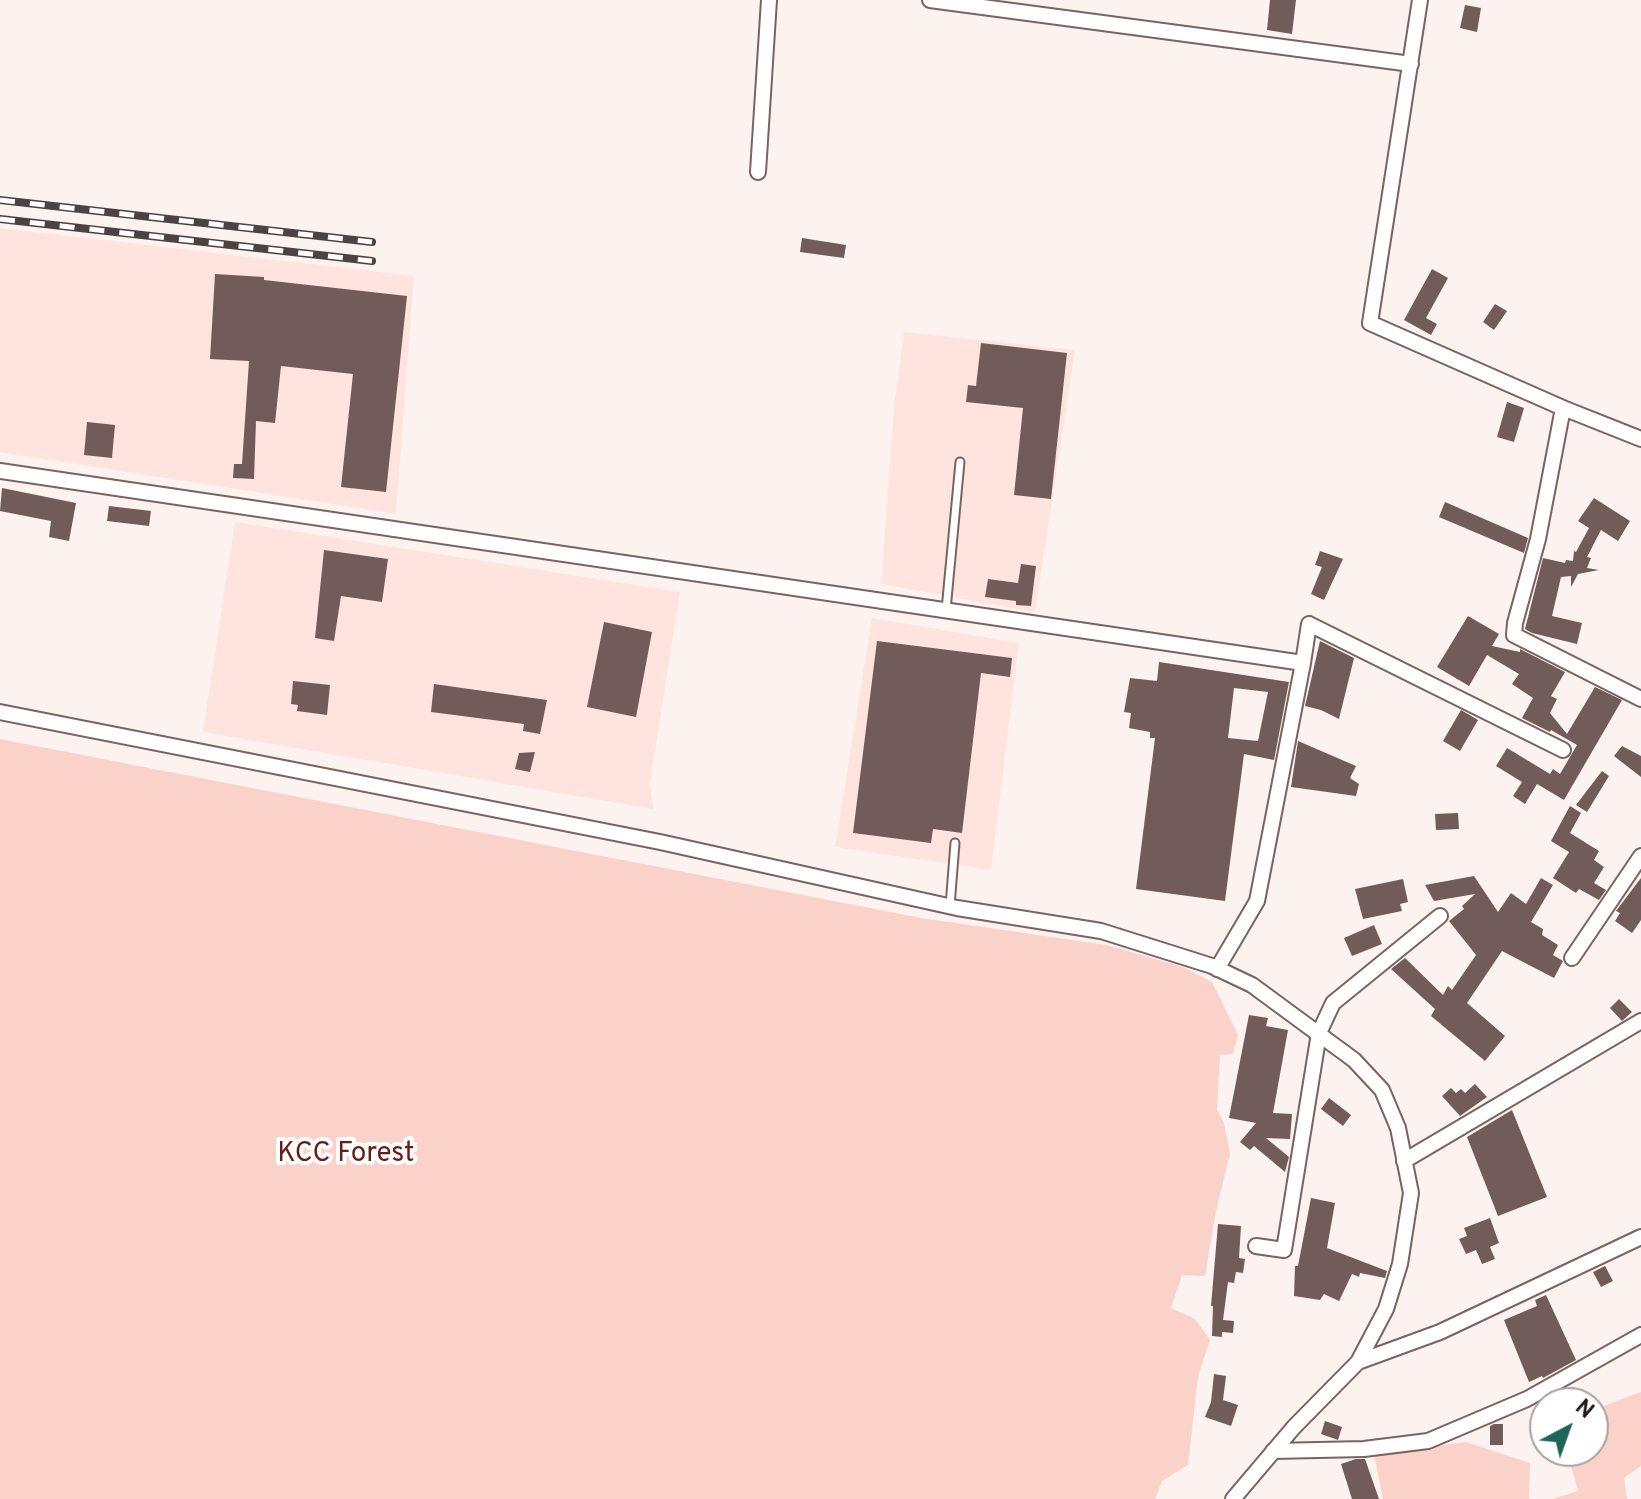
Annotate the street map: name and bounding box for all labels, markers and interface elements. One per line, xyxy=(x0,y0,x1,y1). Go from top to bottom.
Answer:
park label: KCC Forest xyxy=(277,1138,415,1172)
north arrow xyxy=(1529,1387,1609,1467)
text: N xyxy=(1569,1395,1599,1425)

